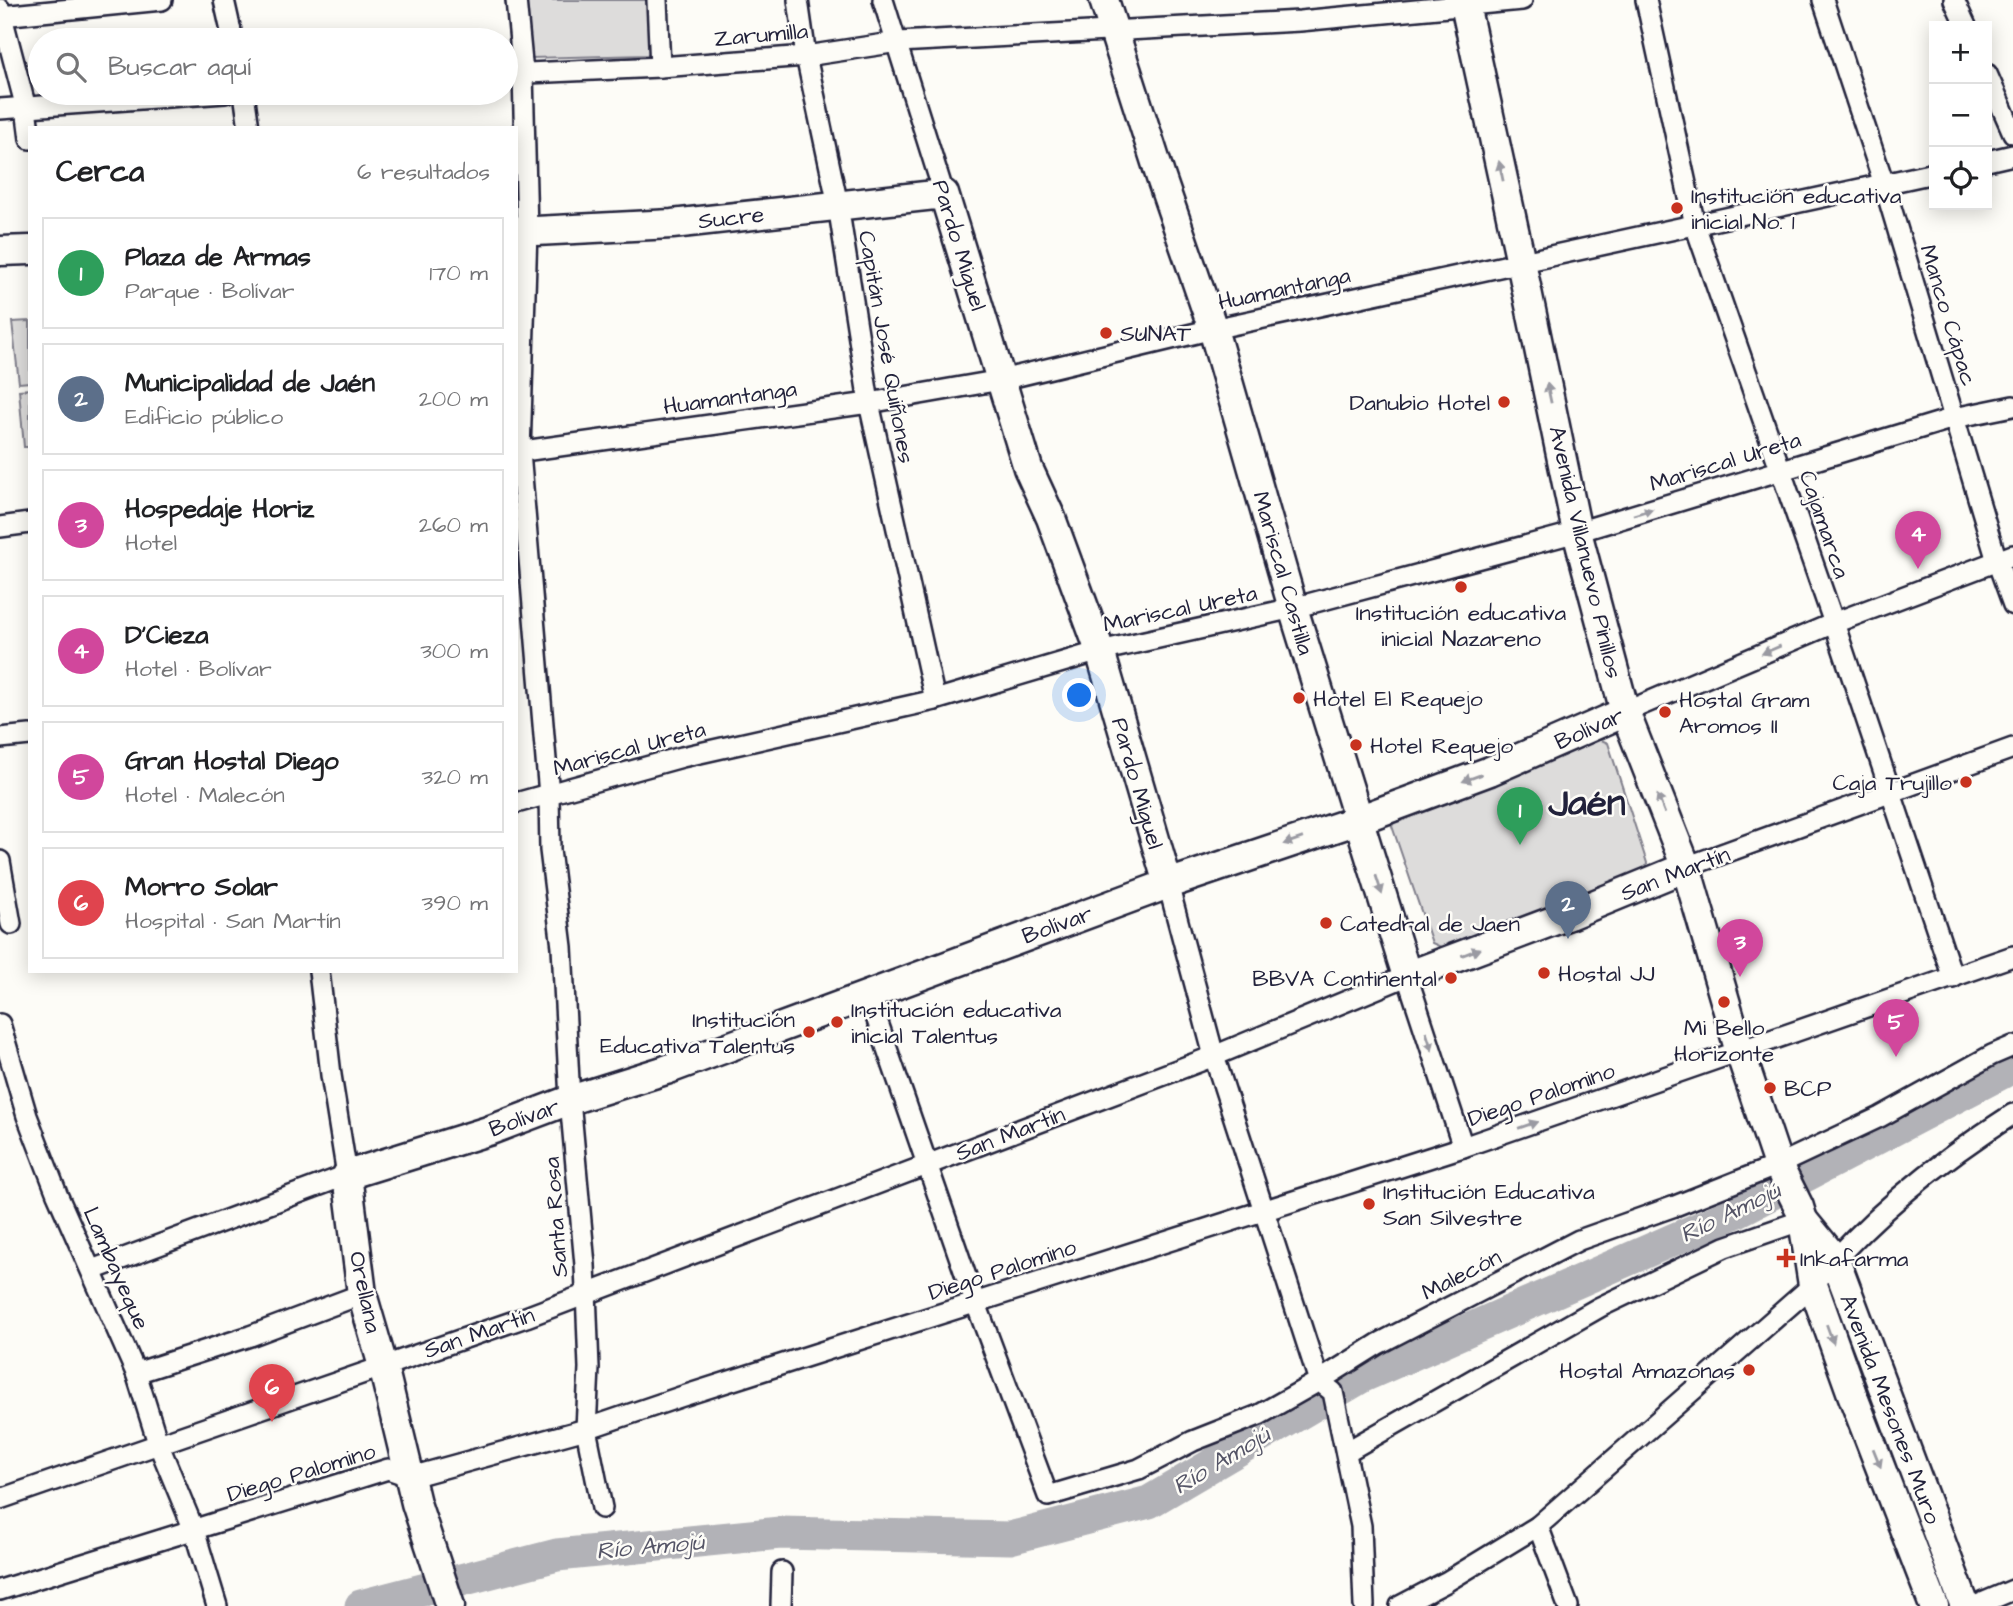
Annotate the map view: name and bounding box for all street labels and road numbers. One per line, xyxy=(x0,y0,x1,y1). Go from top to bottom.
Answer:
street label: Zarumilla xyxy=(713,15,810,55)
street label: Pardo Miguel xyxy=(923,176,994,315)
street label: Sucre xyxy=(697,199,766,237)
street label: Capitán José Quiñones xyxy=(850,228,922,466)
street label: Manco Cápac xyxy=(1911,241,1985,390)
street label: Huamantanga xyxy=(1215,259,1354,320)
street label: Huamantanga xyxy=(661,373,799,424)
street label: Avenida Villanuevo Pinillos xyxy=(1540,423,1630,682)
street label: Mariscal Ureta xyxy=(1646,424,1805,500)
street label: Cajamarca xyxy=(1791,466,1858,583)
street label: Mariscal Castilla xyxy=(1244,488,1322,659)
street label: Mariscal Ureta xyxy=(1100,577,1260,641)
street label: Bolívar xyxy=(1550,699,1629,758)
street label: Mariscal Ureta xyxy=(549,713,709,785)
street label: Pardo Miguel xyxy=(1102,714,1171,853)
street label: San Martín xyxy=(1616,838,1735,909)
street label: Bolívar xyxy=(1018,897,1097,952)
street label: Diego Palomino xyxy=(1464,1055,1620,1136)
street label: Bolívar xyxy=(485,1090,564,1145)
street label: San Martín xyxy=(951,1098,1070,1169)
street label: Santa Rosa xyxy=(536,1155,576,1278)
street label: Lambayeque xyxy=(74,1202,157,1335)
street label: Diego Palomino xyxy=(924,1231,1081,1310)
street label: Malecón xyxy=(1416,1241,1507,1309)
street label: Orellana xyxy=(341,1248,389,1336)
street label: Avenida Mesones Muro xyxy=(1831,1290,1949,1529)
street label: San Martín xyxy=(420,1299,539,1367)
street label: Diego Palomino xyxy=(223,1435,380,1512)

